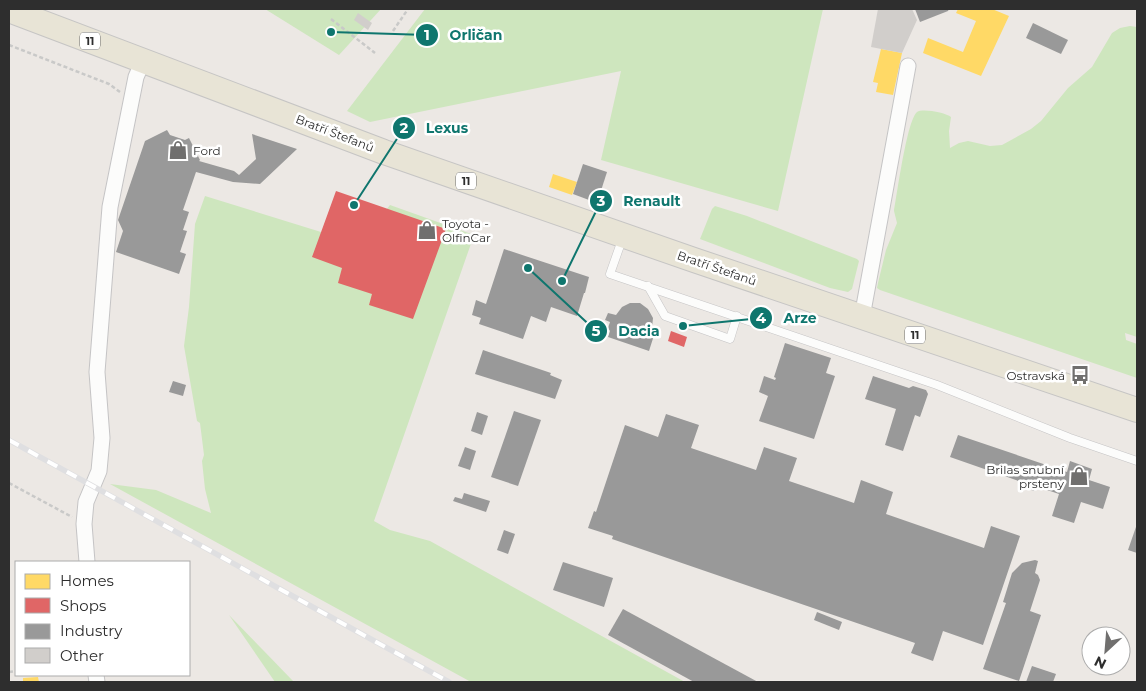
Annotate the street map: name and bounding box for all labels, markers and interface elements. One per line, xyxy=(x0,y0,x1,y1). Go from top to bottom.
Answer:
callout: Orličan xyxy=(415,21,512,50)
text: 1 xyxy=(424,25,430,44)
text: Orličan xyxy=(450,26,502,44)
road number: 11 xyxy=(80,32,100,49)
street label: Bratří Štefanů xyxy=(294,111,376,155)
callout: Lexus xyxy=(391,114,479,143)
text: 2 xyxy=(400,118,409,137)
text: Lexus xyxy=(426,119,469,137)
shop icon: Ford xyxy=(167,139,189,161)
place label: Ford xyxy=(193,143,221,158)
road number: 11 xyxy=(456,172,476,190)
callout: Renault xyxy=(589,186,691,215)
text: 3 xyxy=(596,191,606,210)
text: Renault xyxy=(623,192,681,210)
place label: Toyota - OlfinCar xyxy=(442,216,491,245)
shop icon: Toyota - OlfinCar xyxy=(416,219,438,241)
street label: Bratří Štefanů xyxy=(675,247,759,289)
callout: Arze xyxy=(748,304,826,333)
text: 4 xyxy=(756,308,767,327)
text: Arze xyxy=(782,309,817,327)
callout: Dacia xyxy=(584,316,670,345)
text: 5 xyxy=(592,321,601,340)
text: Dacia xyxy=(618,322,660,340)
road number: 11 xyxy=(905,326,925,344)
bus stop icon: Ostravská xyxy=(1069,364,1091,386)
place label: Ostravská xyxy=(1006,368,1065,383)
place label: Brilas snubní prsteny xyxy=(986,462,1065,491)
shop icon: Brilas snubní prsteny xyxy=(1068,465,1090,487)
legend xyxy=(15,561,190,676)
text: Homes xyxy=(60,571,114,590)
text: Shops xyxy=(60,596,106,615)
text: Industry xyxy=(60,621,123,640)
north arrow xyxy=(1081,626,1131,676)
text: Other xyxy=(60,646,104,665)
text: N xyxy=(1091,652,1109,673)

